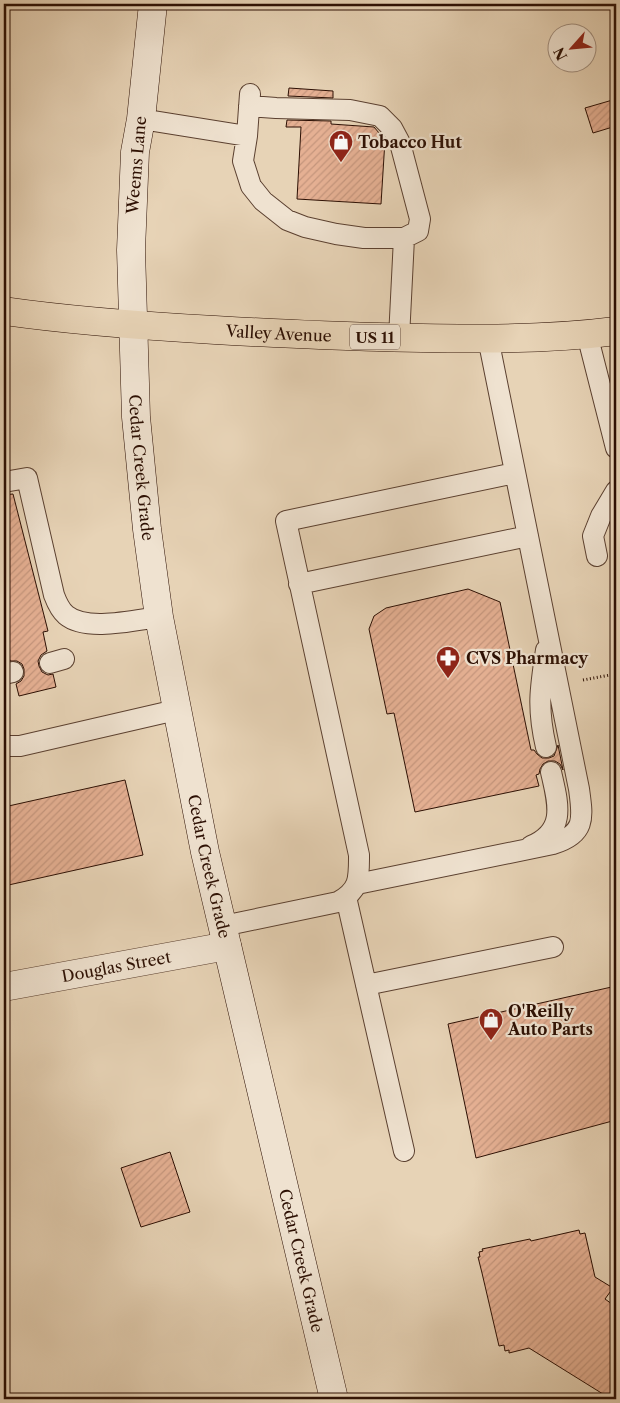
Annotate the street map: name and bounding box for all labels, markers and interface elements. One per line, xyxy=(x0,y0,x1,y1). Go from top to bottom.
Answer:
north arrow xyxy=(548,22,598,72)
text: N xyxy=(550,44,571,63)
street label: Weems Lane xyxy=(122,115,150,216)
shop icon: Tobacco Hut xyxy=(328,129,354,163)
place label: Tobacco Hut xyxy=(358,132,462,152)
street label: Valley Avenue xyxy=(225,321,332,346)
road number: US 11 xyxy=(350,324,400,350)
street label: Cedar Creek Grade xyxy=(125,394,158,542)
pharmacy icon: CVS Pharmacy xyxy=(435,645,461,679)
place label: CVS Pharmacy xyxy=(466,648,589,668)
street label: Cedar Creek Grade xyxy=(184,793,235,940)
street label: Douglas Street xyxy=(60,946,173,986)
place label: O'Reilly Auto Parts xyxy=(507,1001,593,1039)
shop icon: O'Reilly Auto Parts xyxy=(478,1007,504,1041)
street label: Cedar Creek Grade xyxy=(275,1187,328,1334)

